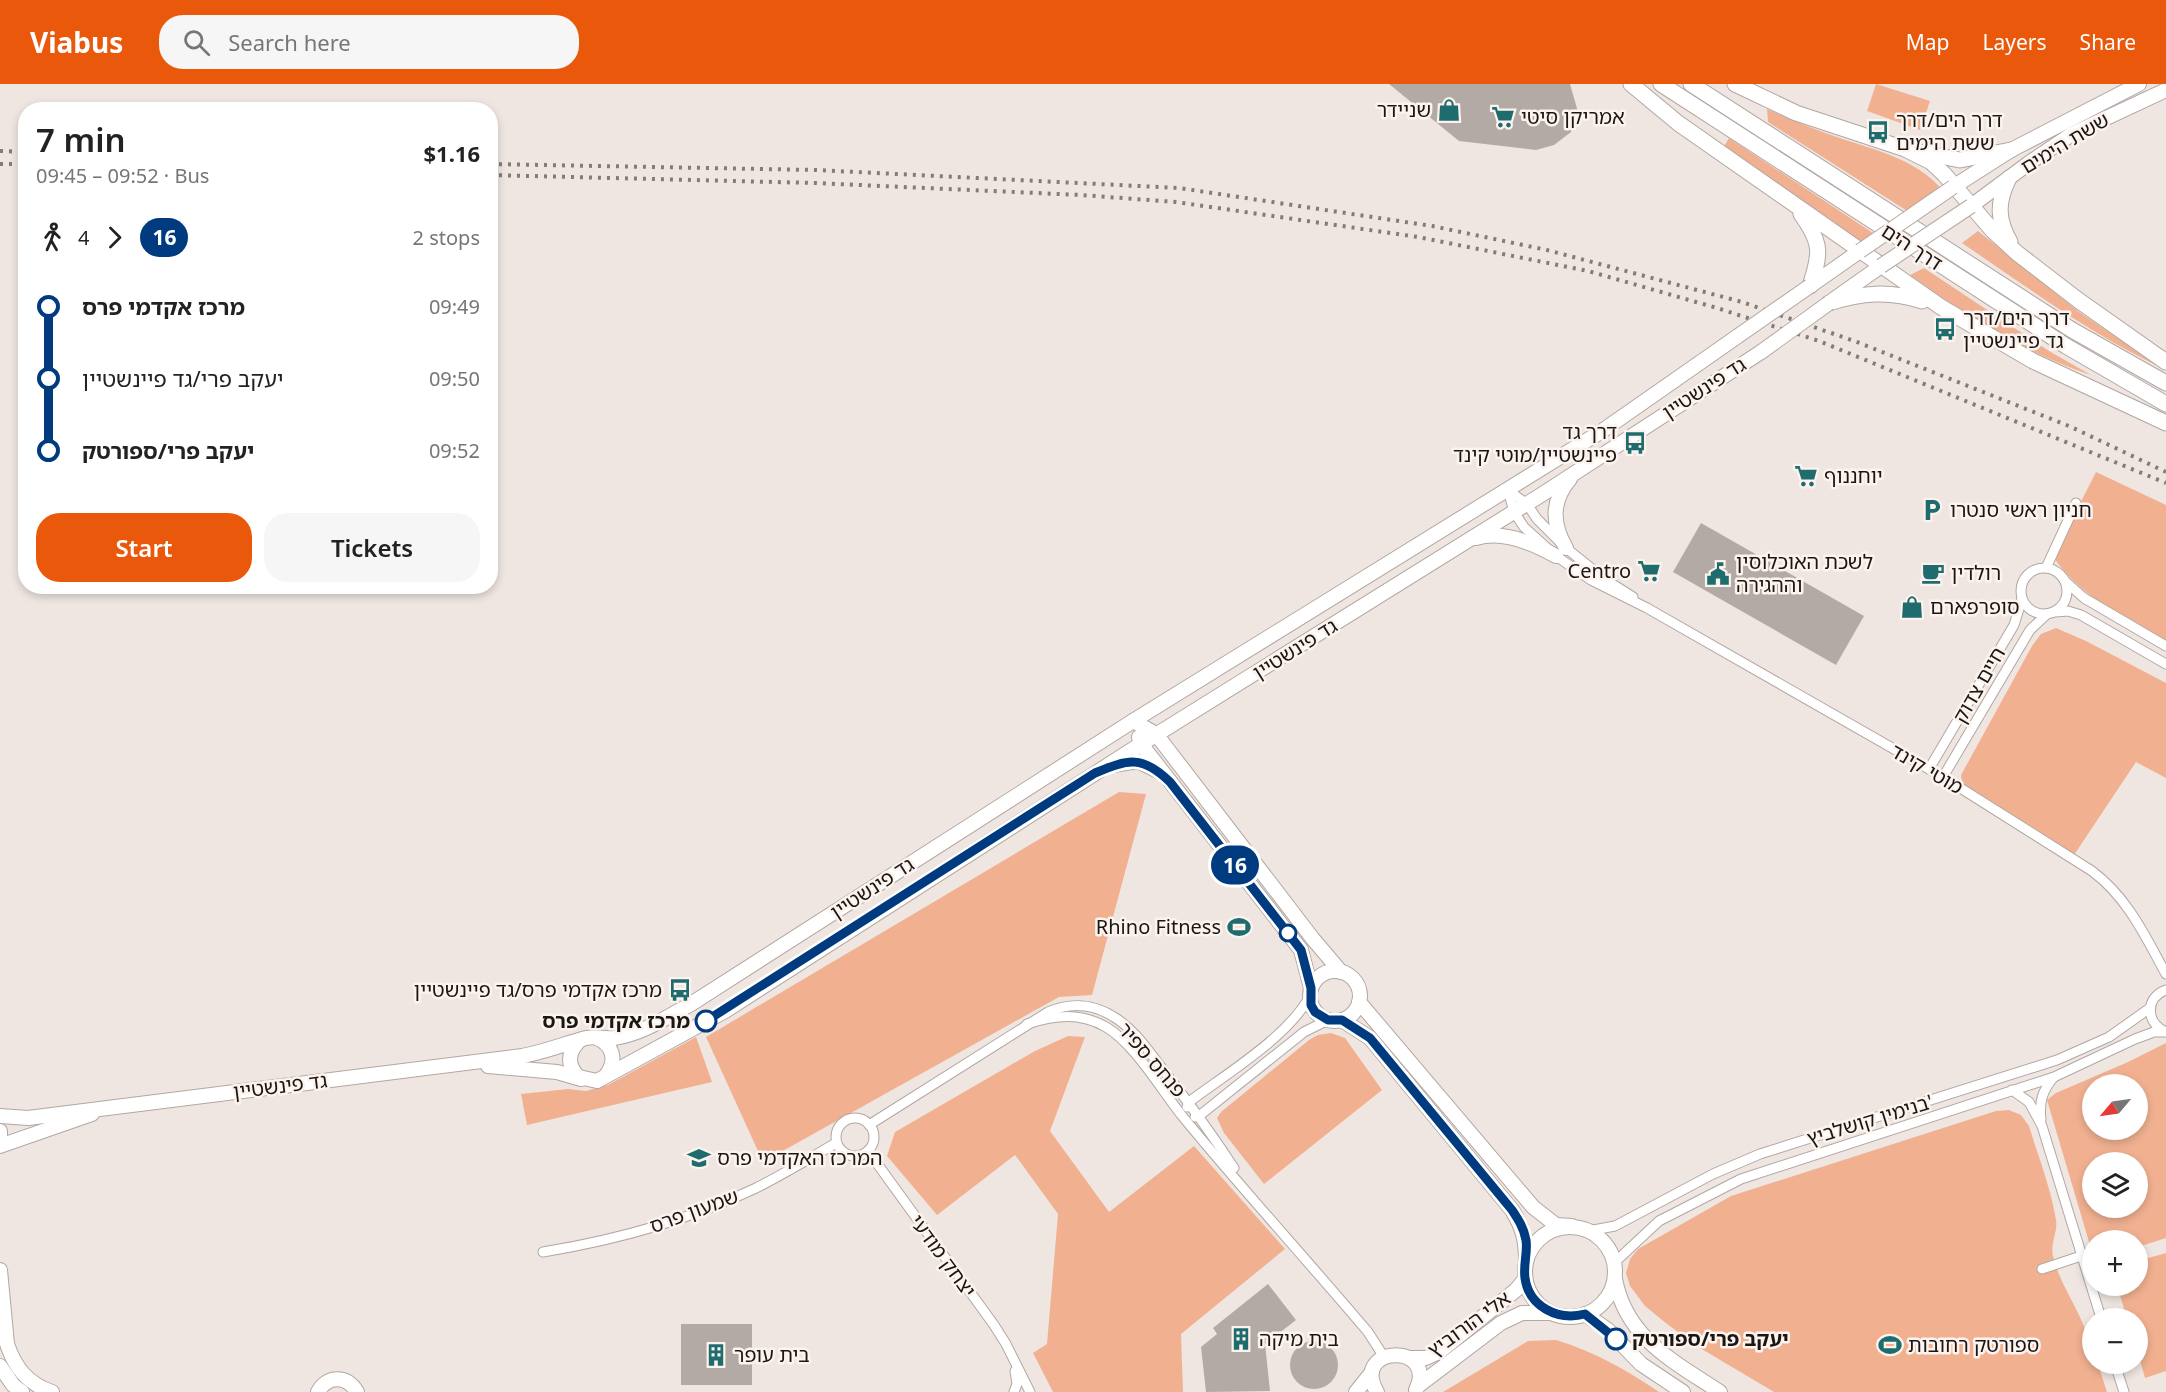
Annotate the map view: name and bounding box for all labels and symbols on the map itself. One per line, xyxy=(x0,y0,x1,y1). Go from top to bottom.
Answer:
place label: שניידר xyxy=(1377,96,1431,123)
shop icon: שניידר xyxy=(1436,97,1462,123)
place label: אמריקן סיטי xyxy=(1521,103,1625,130)
supermarket icon: אמריקן סיטי xyxy=(1490,104,1516,130)
place label: דרך הים/דרך ששת הימים xyxy=(1896,106,2003,156)
street label: ששת הימים xyxy=(2016,106,2114,180)
bus stop icon: דרך הים/דרך ששת הימים xyxy=(1865,119,1891,145)
street label: דרך הים xyxy=(1876,217,1948,276)
place label: דרך הים/דרך גד פיינשטיין xyxy=(1963,304,2070,354)
bus stop icon: דרך הים/דרך גד פיינשטיין xyxy=(1932,316,1958,342)
street label: גד פינשטיין xyxy=(1657,350,1751,425)
place label: דרך גד פיינשטיין/מוטי קינד xyxy=(1453,418,1617,468)
bus stop icon: דרך גד פיינשטיין/מוטי קינד xyxy=(1622,430,1648,456)
place label: יוחננוף xyxy=(1824,462,1883,489)
supermarket icon: יוחננוף xyxy=(1793,463,1819,489)
place label: חניון ראשי סנטרו xyxy=(1950,496,2092,523)
parking icon: חניון ראשי סנטרו xyxy=(1919,497,1945,523)
place label: לשכת האוכלוסין וההגירה xyxy=(1736,548,1873,598)
place label: Centro xyxy=(1568,557,1631,584)
supermarket icon: Centro xyxy=(1636,558,1662,584)
place label: רולדין xyxy=(1951,559,2001,586)
cafe icon: רולדין xyxy=(1920,560,1946,586)
public building icon: לשכת האוכלוסין וההגירה xyxy=(1705,561,1731,587)
place label: סופרפארם xyxy=(1930,593,2020,620)
shop icon: סופרפארם xyxy=(1899,594,1925,620)
street label: גד פינשטיין xyxy=(1247,612,1342,685)
street label: חיים צדוק xyxy=(1946,642,2011,728)
street label: מוטי קינד xyxy=(1886,737,1968,800)
line badge: 16 xyxy=(1208,846,1262,884)
street label: גד פינשטיין xyxy=(825,850,919,925)
place label: Rhino Fitness xyxy=(1096,913,1221,940)
sports icon: Rhino Fitness xyxy=(1226,914,1252,940)
unlabelled marker xyxy=(1279,924,1297,942)
place label: מרכז אקדמי פרס/גד פיינשטיין xyxy=(414,976,662,1003)
bus stop icon: מרכז אקדמי פרס/גד פיינשטיין xyxy=(667,977,693,1003)
place label: מרכז אקדמי פרס xyxy=(542,1007,690,1034)
marker: מרכז אקדמי פרס xyxy=(695,1010,717,1032)
street label: פנחס ספיר xyxy=(1112,1016,1193,1103)
street label: גד פינשטיין xyxy=(231,1066,329,1105)
north arrow xyxy=(2082,1074,2148,1140)
street label: בנימין קושלביץ' xyxy=(1803,1088,1936,1152)
place label: המרכז האקדמי פרס xyxy=(717,1144,882,1171)
school or university icon: המרכז האקדמי פרס xyxy=(686,1145,712,1171)
street label: שמעון פרס xyxy=(646,1182,742,1239)
street label: יצחק מודעי xyxy=(904,1209,982,1302)
street label: אלי הורוביץ xyxy=(1422,1284,1516,1363)
place label: בית מיקה xyxy=(1259,1325,1339,1352)
place label: יעקב פרי/ספורטק xyxy=(1632,1325,1789,1352)
building icon: בית מיקה xyxy=(1228,1326,1254,1352)
marker: יעקב פרי/ספורטק xyxy=(1605,1328,1627,1350)
place label: ספורטק רחובות xyxy=(1908,1331,2039,1358)
sports icon: ספורטק רחובות xyxy=(1877,1332,1903,1358)
place label: בית עופר xyxy=(734,1341,810,1368)
building icon: בית עופר xyxy=(703,1342,729,1368)

